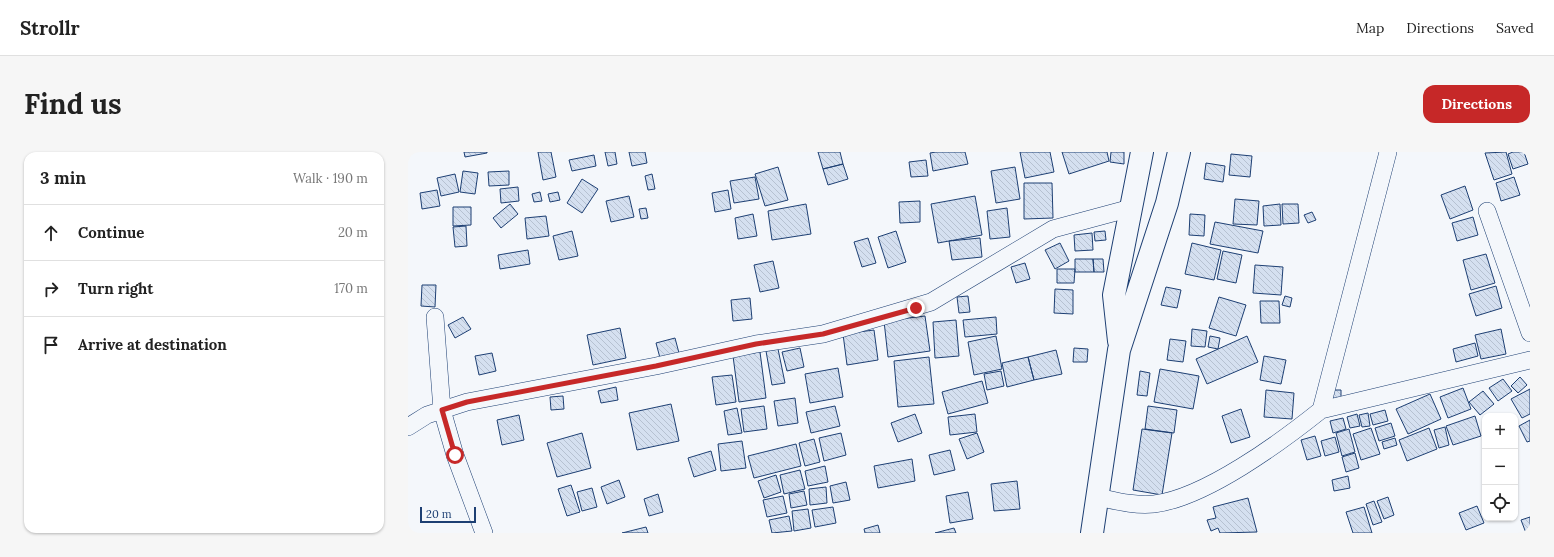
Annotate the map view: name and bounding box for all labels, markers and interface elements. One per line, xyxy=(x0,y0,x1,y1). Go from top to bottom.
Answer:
text: Strollr xyxy=(20,16,80,40)
text: Map xyxy=(1356,19,1384,37)
text: Directions xyxy=(1406,19,1474,37)
text: Saved xyxy=(1496,19,1534,37)
button: Directions xyxy=(1423,85,1530,123)
text: Find us xyxy=(24,86,122,122)
text: 3 min xyxy=(40,167,86,189)
text: Walk · 190 m xyxy=(293,170,368,187)
icon: ahead xyxy=(40,222,62,244)
text: Continue xyxy=(78,223,144,242)
text: 20 m xyxy=(338,224,368,241)
icon: right xyxy=(40,278,62,300)
text: Turn right xyxy=(78,279,154,298)
text: 170 m xyxy=(334,280,368,297)
route end xyxy=(907,299,925,317)
icon: arrive xyxy=(40,334,62,356)
text: Arrive at destination xyxy=(78,335,227,354)
map controls xyxy=(1482,413,1518,521)
button: + xyxy=(1482,413,1518,449)
route start xyxy=(446,446,464,464)
button: − xyxy=(1482,449,1518,485)
button: locate xyxy=(1482,485,1518,521)
scale bar xyxy=(420,505,476,524)
text: 20 m xyxy=(426,507,451,521)

